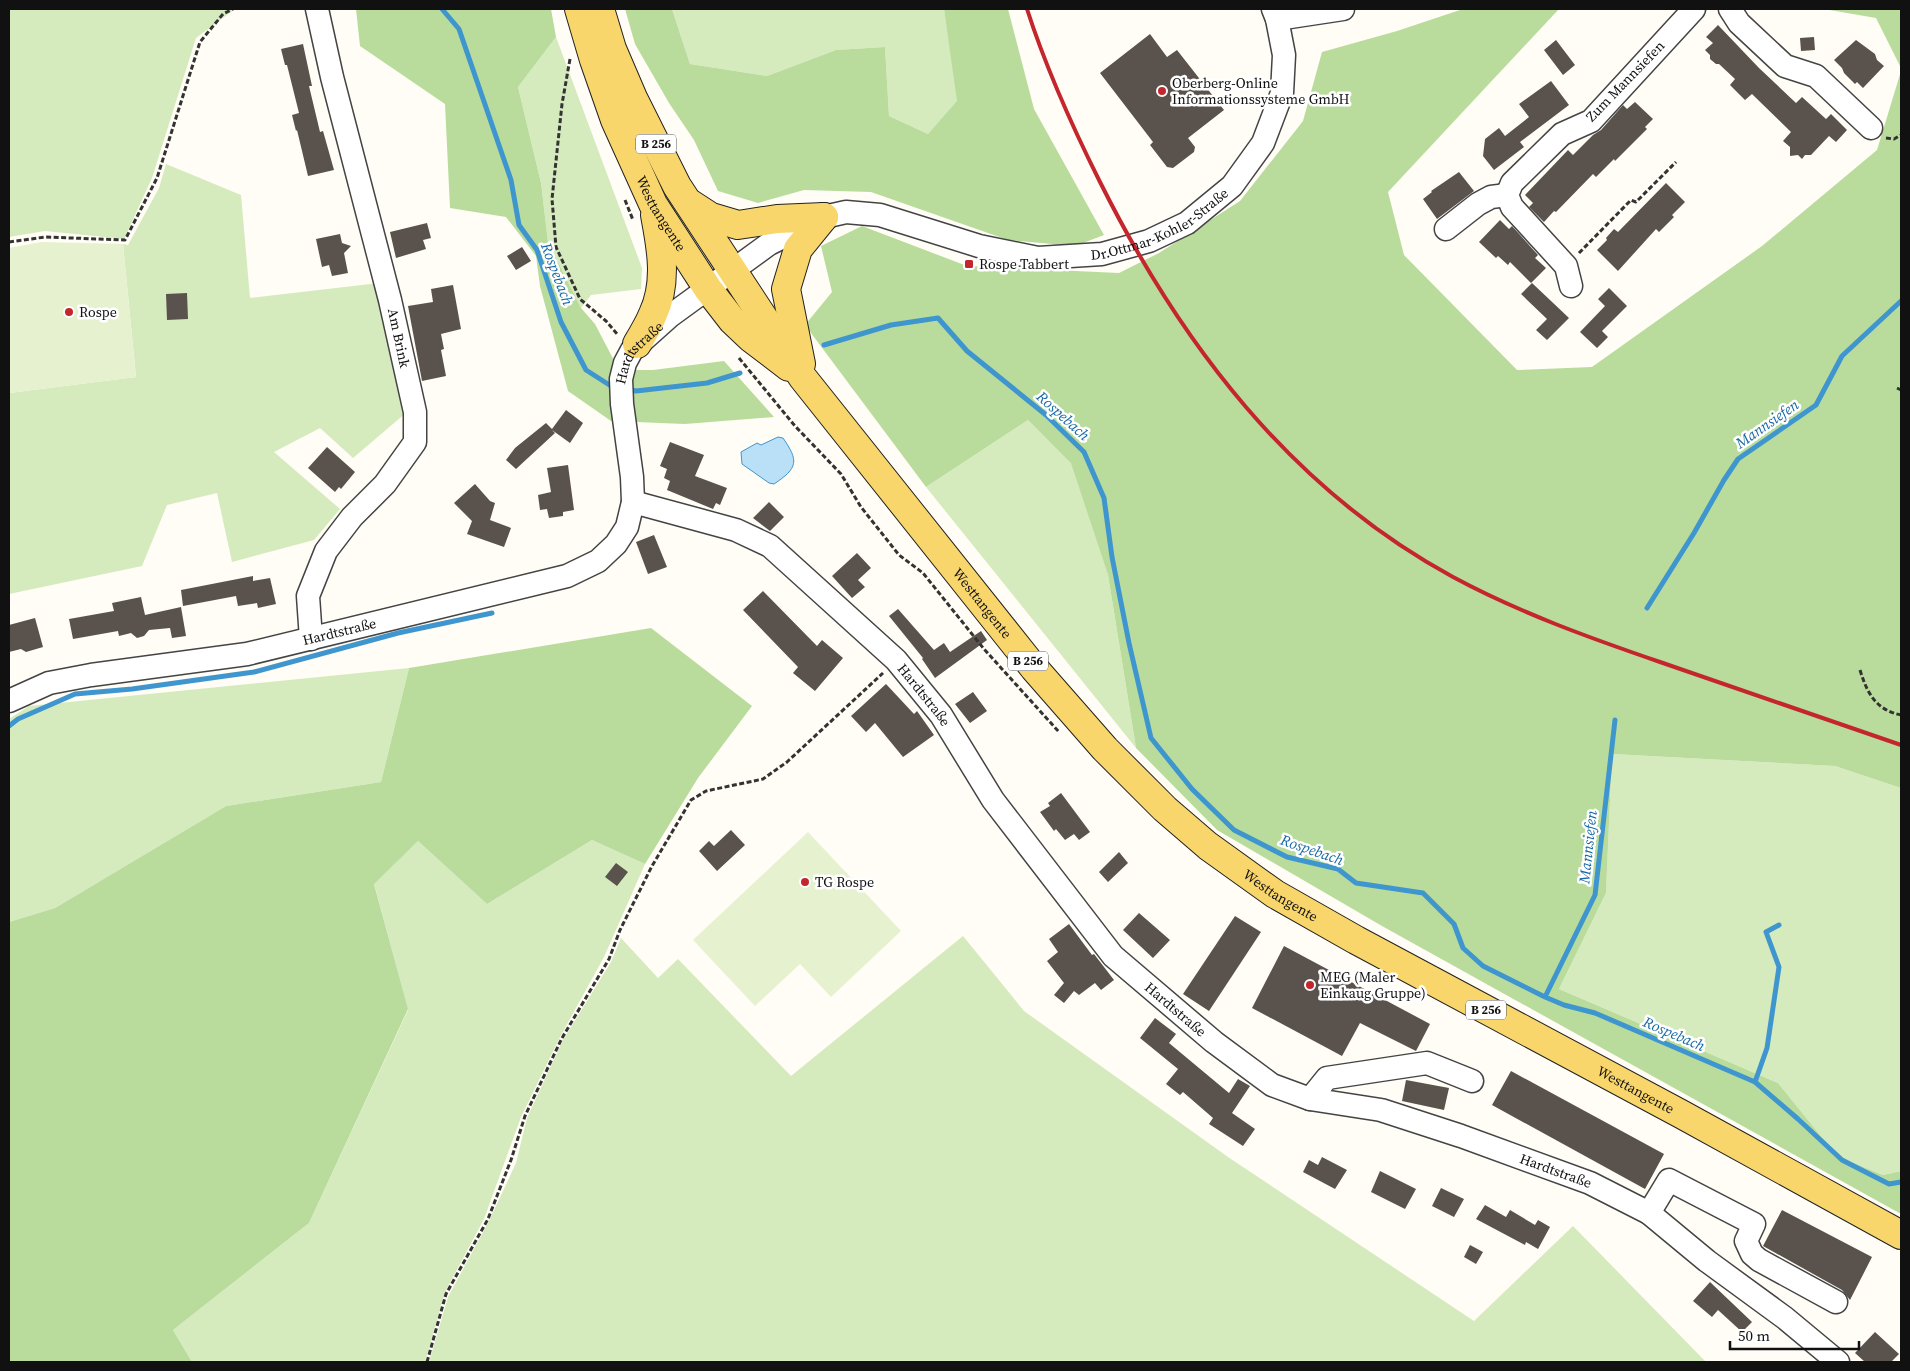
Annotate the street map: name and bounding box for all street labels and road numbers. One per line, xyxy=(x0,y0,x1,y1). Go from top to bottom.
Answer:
street label: Zum Mannsiefen xyxy=(1581,36,1669,126)
road number: B 256 xyxy=(636,134,676,154)
street label: Westtangente xyxy=(631,172,691,255)
street label: Dr.Ottmar-Kohler-Straße xyxy=(1090,183,1232,265)
street label: Am Brink xyxy=(383,306,415,370)
street label: Hardtstraße xyxy=(610,317,668,386)
street label: Westtangente xyxy=(948,564,1017,643)
street label: Hardtstraße xyxy=(300,613,378,650)
road number: B 256 xyxy=(1008,651,1048,670)
street label: Hardtstraße xyxy=(893,659,955,730)
street label: Westtangente xyxy=(1239,864,1322,926)
street label: Hardtstraße xyxy=(1141,977,1211,1041)
road number: B 256 xyxy=(1466,1000,1506,1020)
street label: Westtangente xyxy=(1594,1061,1678,1119)
street label: Hardtstraße xyxy=(1517,1148,1595,1193)

